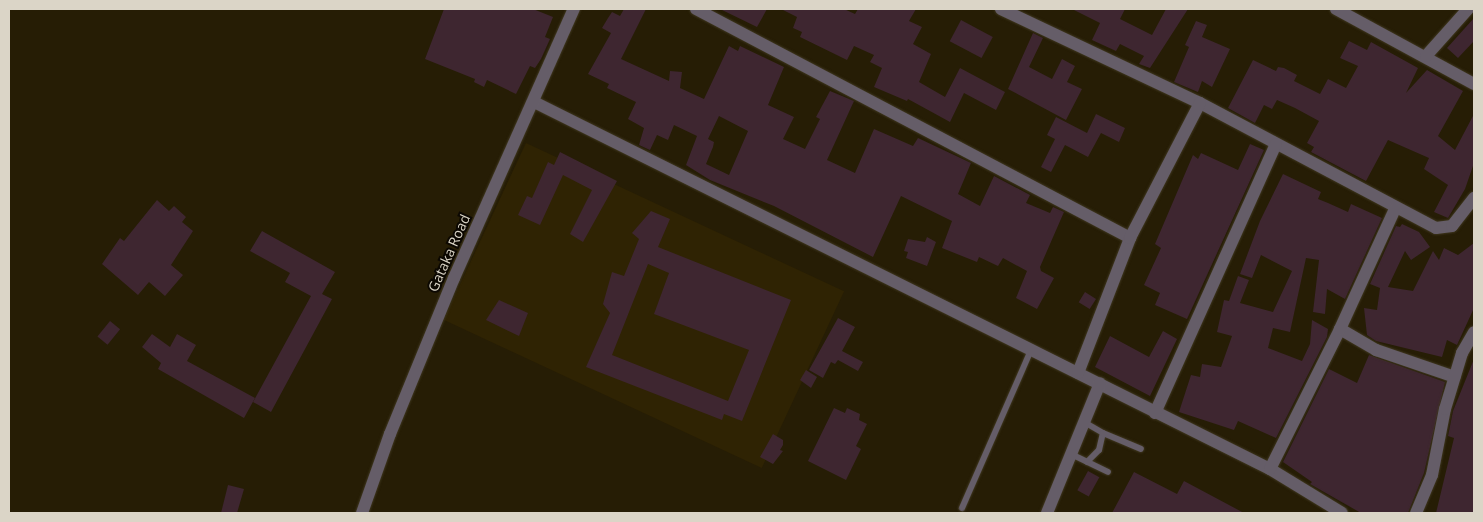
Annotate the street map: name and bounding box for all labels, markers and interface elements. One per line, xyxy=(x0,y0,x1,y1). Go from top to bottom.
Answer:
street label: Gataka Road xyxy=(424,212,474,294)

